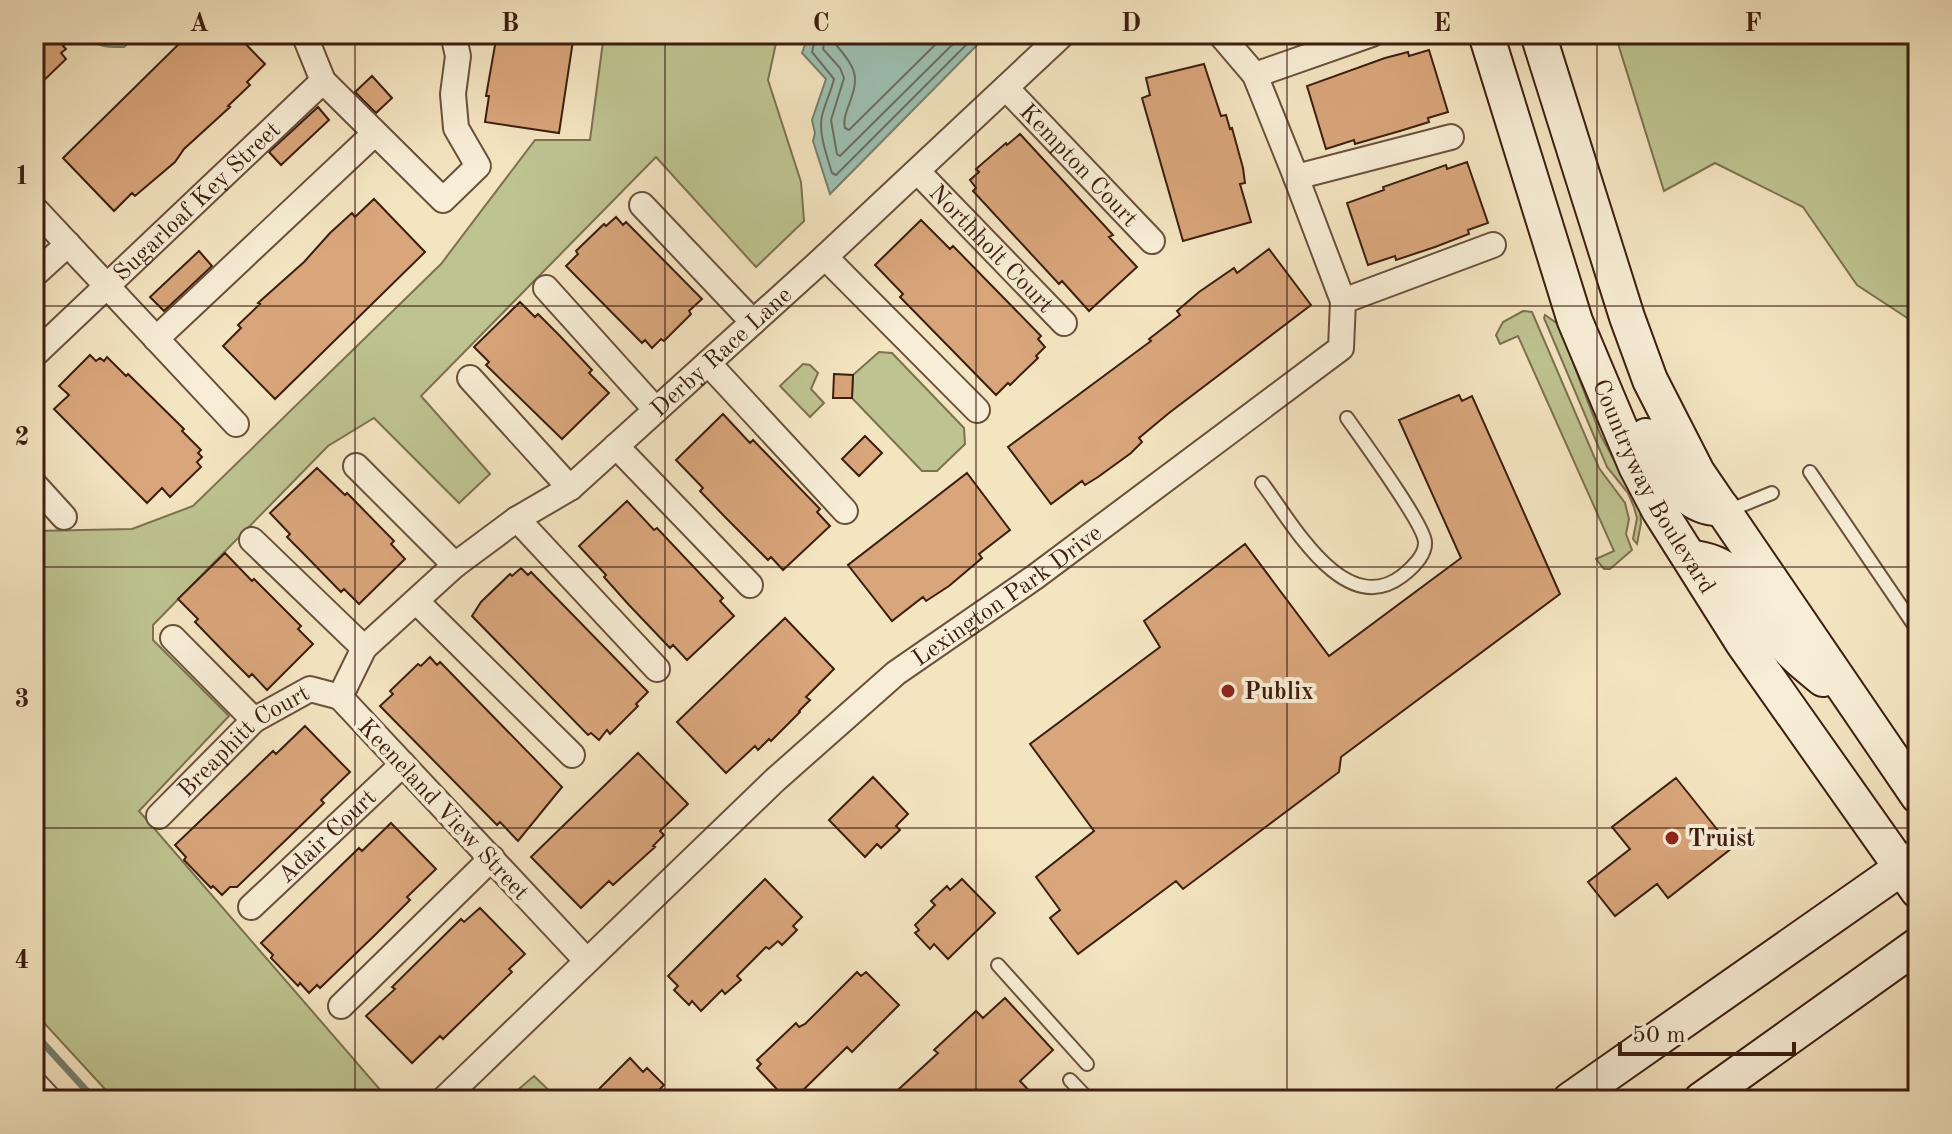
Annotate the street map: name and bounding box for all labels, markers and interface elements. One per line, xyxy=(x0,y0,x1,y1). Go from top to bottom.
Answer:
text: A xyxy=(189,11,209,37)
text: B xyxy=(501,11,519,37)
text: C xyxy=(812,11,830,37)
text: D xyxy=(1121,11,1141,37)
text: E xyxy=(1433,11,1451,37)
text: F xyxy=(1744,11,1762,37)
street label: Kempton Court xyxy=(1014,100,1142,232)
street label: Sugarloaf Key Street xyxy=(110,118,286,287)
text: 1 xyxy=(14,164,30,190)
street label: Northholt Court xyxy=(923,181,1057,318)
street label: Derby Race Lane xyxy=(647,283,797,422)
street label: Countryway Boulevard xyxy=(1587,376,1719,599)
text: 2 xyxy=(14,425,30,451)
street label: Lexington Park Drive xyxy=(909,521,1107,672)
place label: Publix xyxy=(1244,681,1314,705)
street label: Breaphitt Court xyxy=(174,682,314,803)
marker: Publix xyxy=(1219,682,1237,700)
text: 3 xyxy=(14,687,30,713)
street label: Keeneland View Street xyxy=(352,715,533,906)
street label: Adair Court xyxy=(274,786,382,889)
place label: Truist xyxy=(1688,828,1755,852)
marker: Truist xyxy=(1663,829,1681,847)
text: 4 xyxy=(14,948,30,974)
scale bar xyxy=(1620,1006,1794,1056)
text: 50 m xyxy=(1632,1024,1686,1048)

